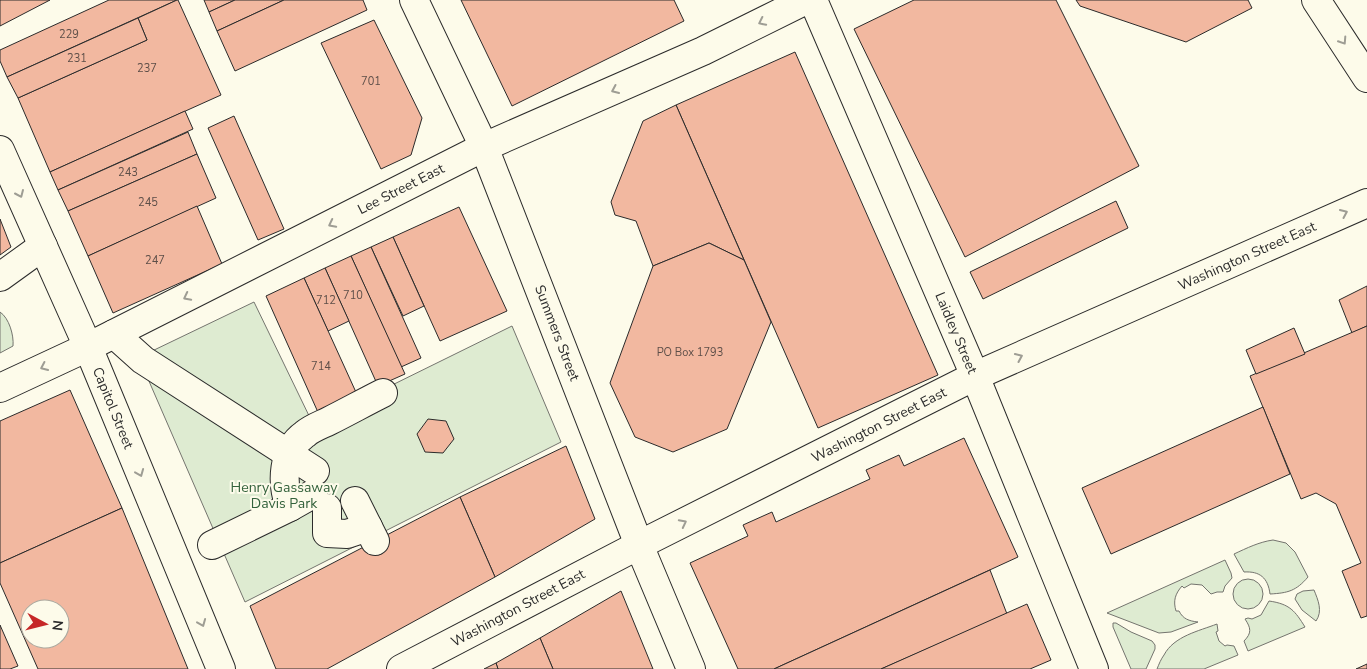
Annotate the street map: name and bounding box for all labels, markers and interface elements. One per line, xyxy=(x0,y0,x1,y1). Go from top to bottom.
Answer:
one-way arrow xyxy=(758,15,767,26)
house number: 229 xyxy=(59,27,79,42)
one-way arrow xyxy=(1336,35,1346,44)
house number: 231 xyxy=(67,51,87,66)
house number: 237 xyxy=(137,61,157,76)
house number: 701 xyxy=(361,74,381,89)
one-way arrow xyxy=(611,83,620,94)
street label: Lee Street East xyxy=(354,159,448,219)
house number: 243 xyxy=(118,165,138,180)
one-way arrow xyxy=(13,189,24,198)
house number: 245 xyxy=(138,195,158,210)
one-way arrow xyxy=(1339,209,1348,220)
street label: Washington Street East xyxy=(1175,217,1319,295)
one-way arrow xyxy=(328,218,337,228)
house number: 247 xyxy=(145,253,165,268)
street label: Summers Street xyxy=(530,282,584,384)
house number: 710 xyxy=(343,288,363,303)
street label: Laidley Street xyxy=(930,289,982,377)
one-way arrow xyxy=(183,291,192,301)
house number: 712 xyxy=(316,293,336,308)
house number: PO Box 1793 xyxy=(657,345,723,360)
one-way arrow xyxy=(1014,352,1023,363)
house number: 714 xyxy=(311,359,331,374)
one-way arrow xyxy=(40,361,49,372)
street label: Capitol Street xyxy=(88,364,138,452)
street label: Washington Street East xyxy=(808,383,950,467)
one-way arrow xyxy=(134,468,144,477)
park label: Henry Gassaway Davis Park xyxy=(231,478,338,513)
one-way arrow xyxy=(677,519,686,529)
street label: Washington Street East xyxy=(448,565,588,651)
north arrow xyxy=(20,599,70,649)
text: N xyxy=(47,619,67,632)
one-way arrow xyxy=(196,619,206,627)

